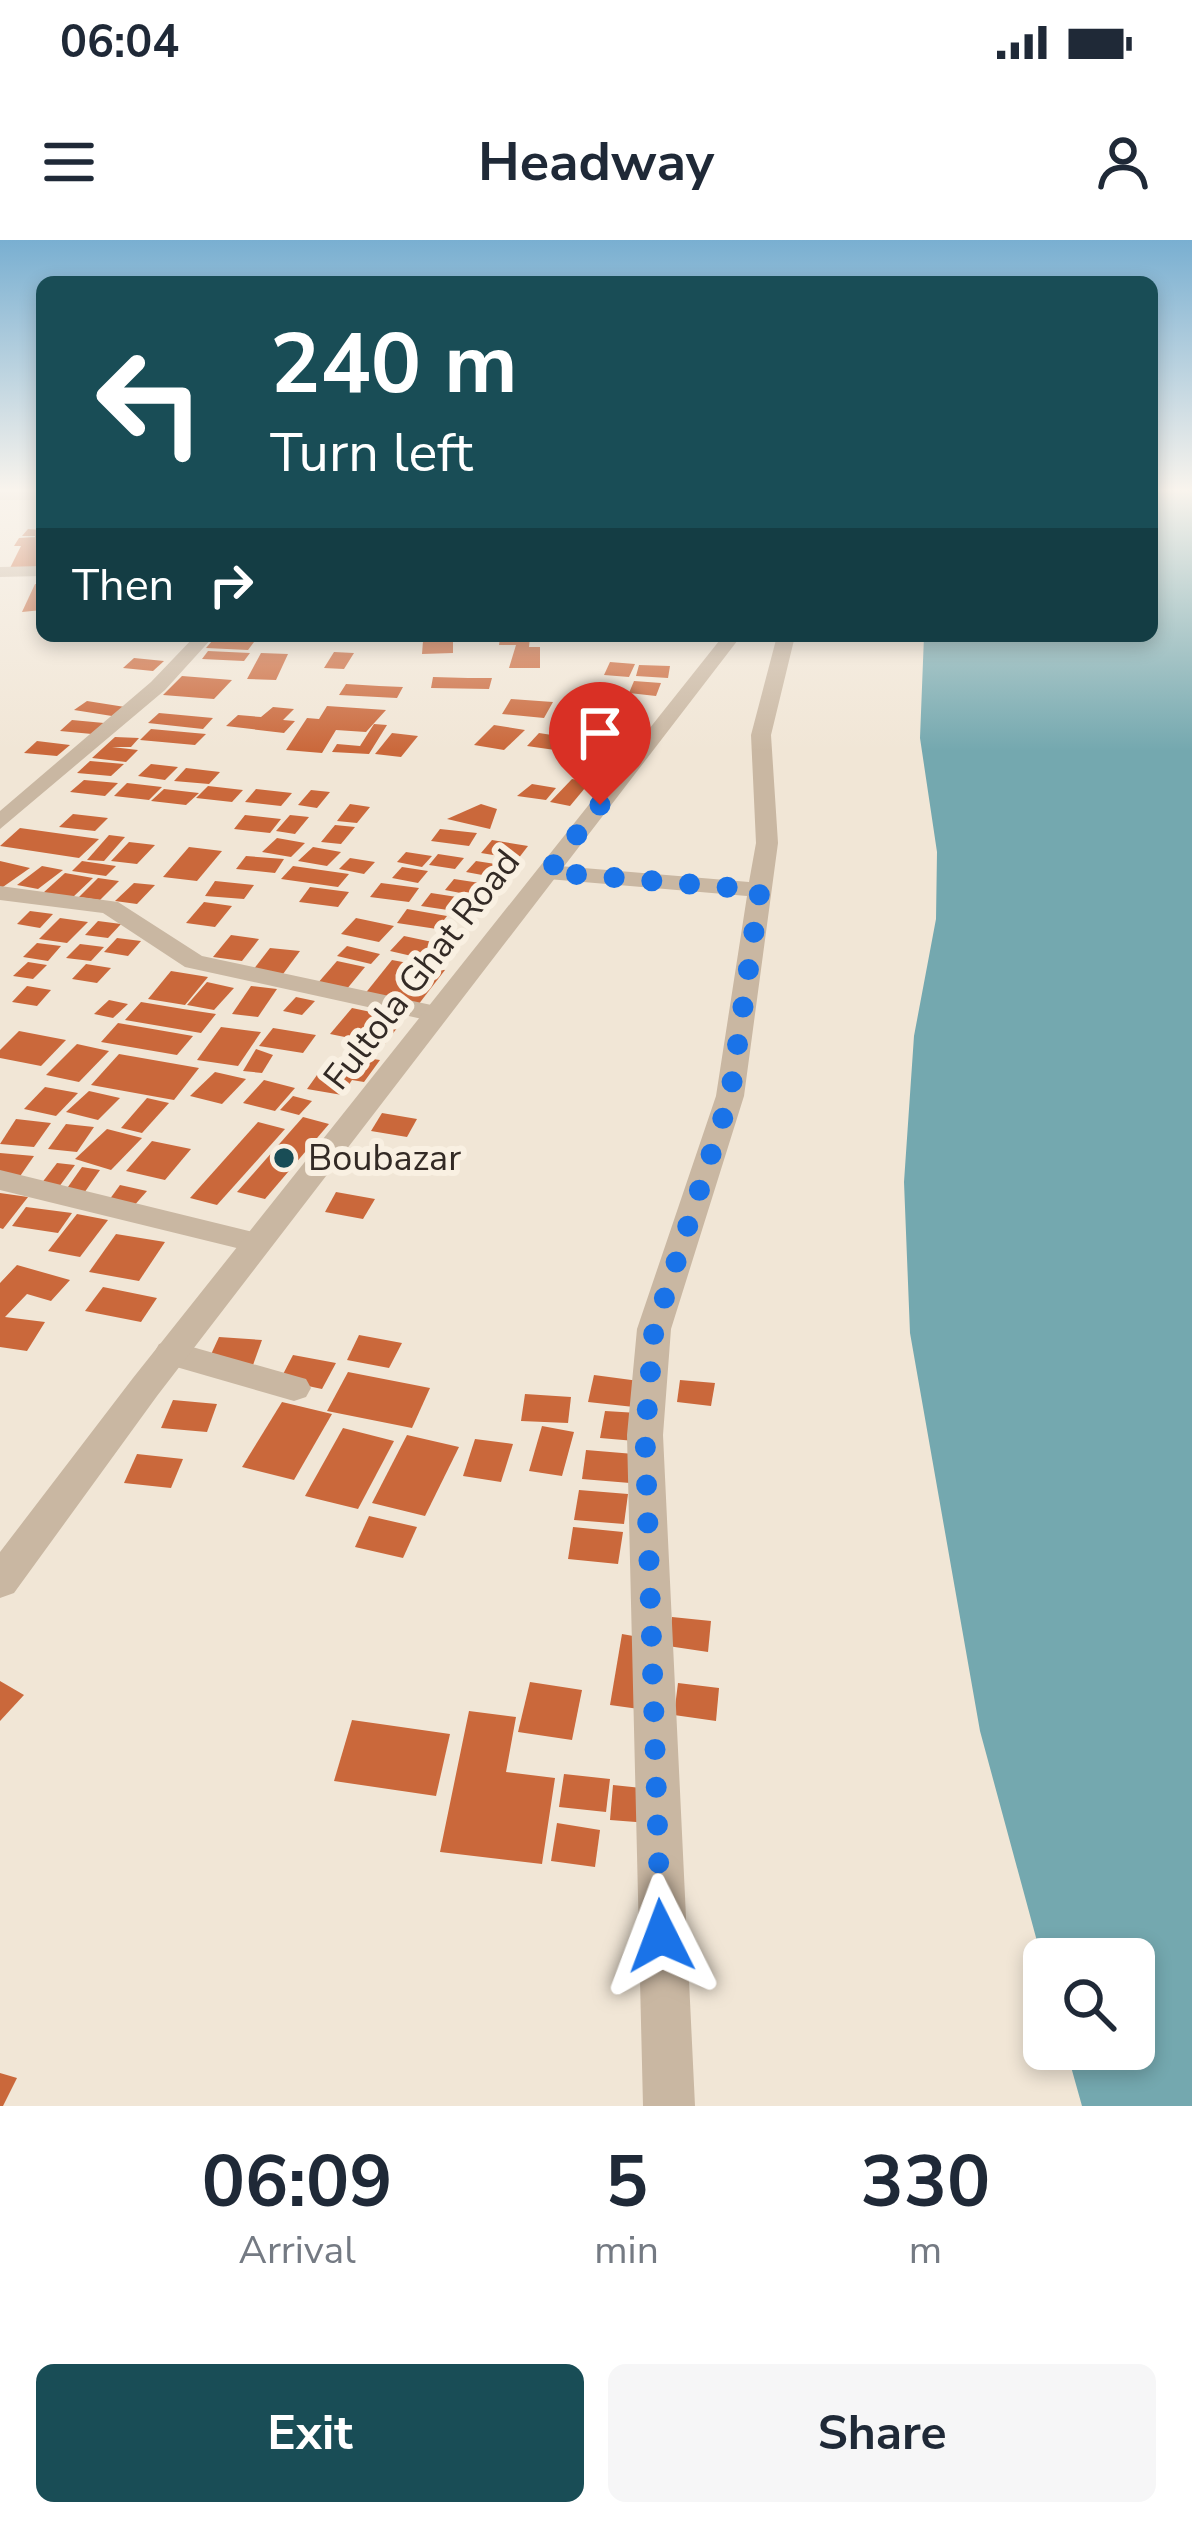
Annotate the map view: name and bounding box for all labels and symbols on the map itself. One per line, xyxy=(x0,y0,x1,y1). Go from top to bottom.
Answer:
pin xyxy=(549,682,651,805)
street label: Fultola Ghat Road xyxy=(313,840,531,1100)
place label: Boubazar xyxy=(308,1134,461,1183)
marker: Boubazar xyxy=(271,1145,297,1171)
position arrow xyxy=(598,1873,724,1999)

